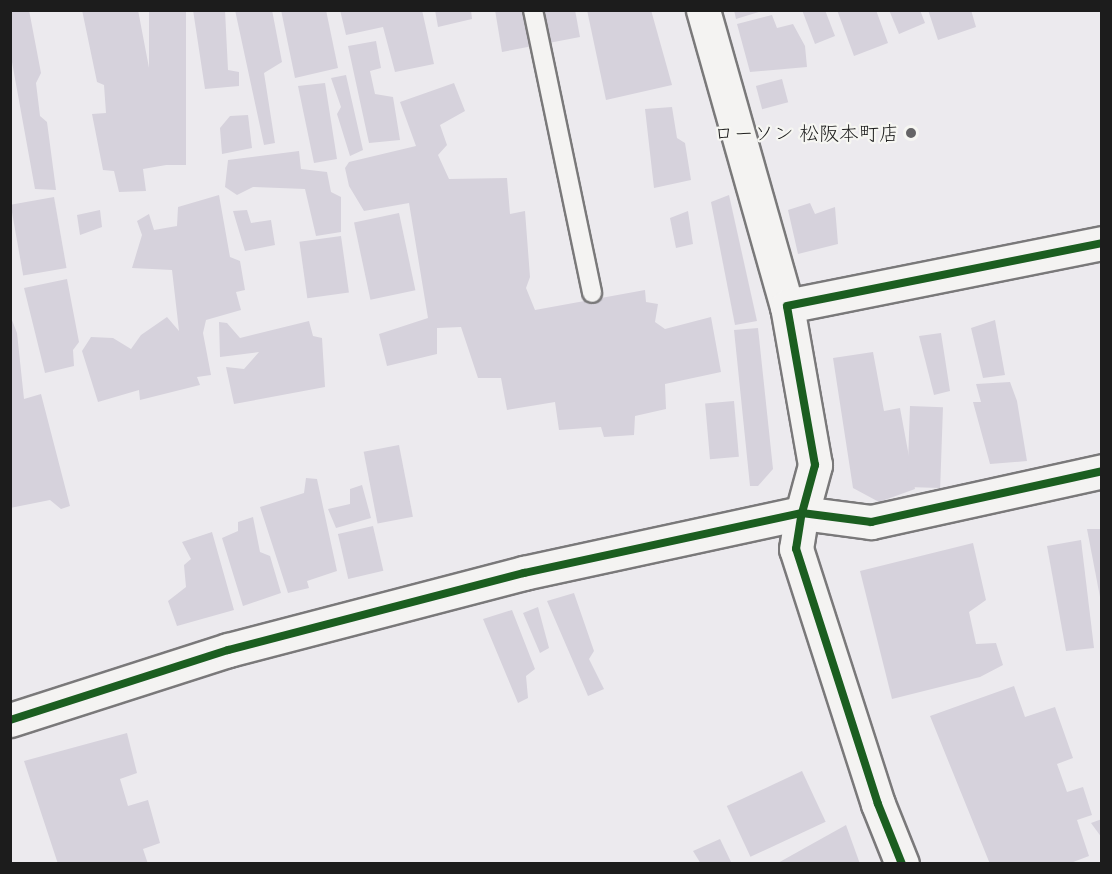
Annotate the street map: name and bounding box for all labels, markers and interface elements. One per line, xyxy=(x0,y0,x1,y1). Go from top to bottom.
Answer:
place label: ローソン 松阪本町店 xyxy=(714,121,899,145)
marker: ローソン 松阪本町店 xyxy=(904,126,918,140)

